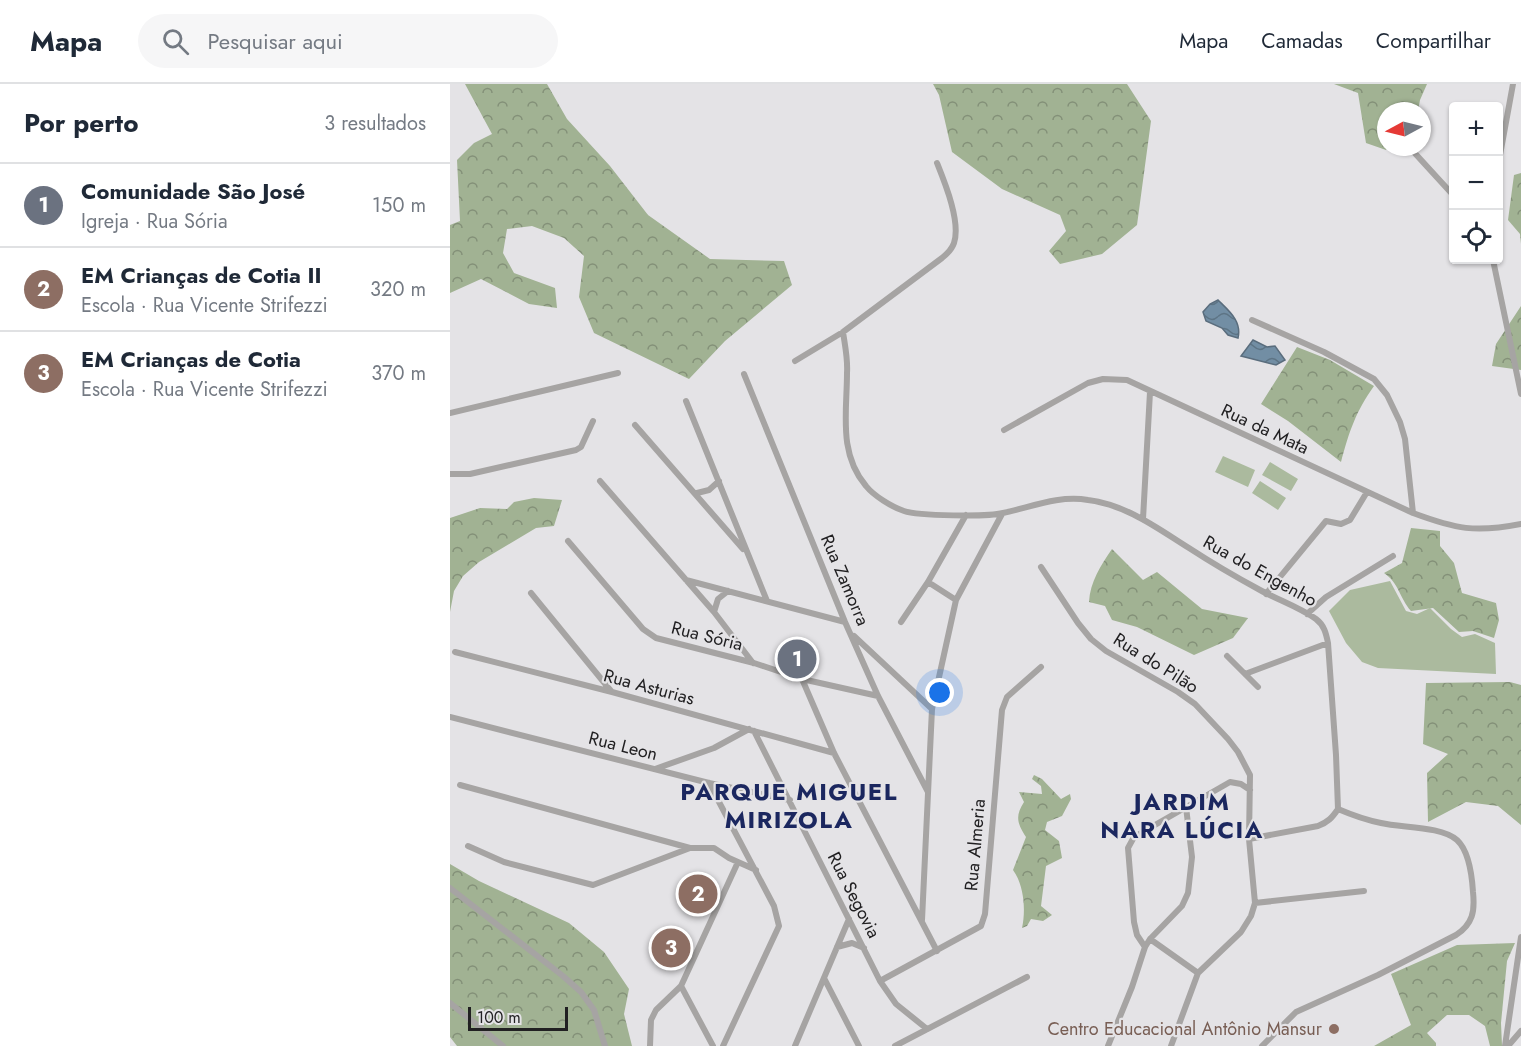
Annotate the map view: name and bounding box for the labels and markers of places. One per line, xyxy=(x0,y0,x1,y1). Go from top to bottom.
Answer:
pin: 1 xyxy=(778,636,816,682)
pin: 2 xyxy=(678,872,718,916)
pin: 3 xyxy=(652,926,690,970)
place label: Centro Educacional Antônio Mansur xyxy=(1047,1016,1323,1042)
marker: Centro Educacional Antônio Mansur xyxy=(1327,1022,1341,1036)

